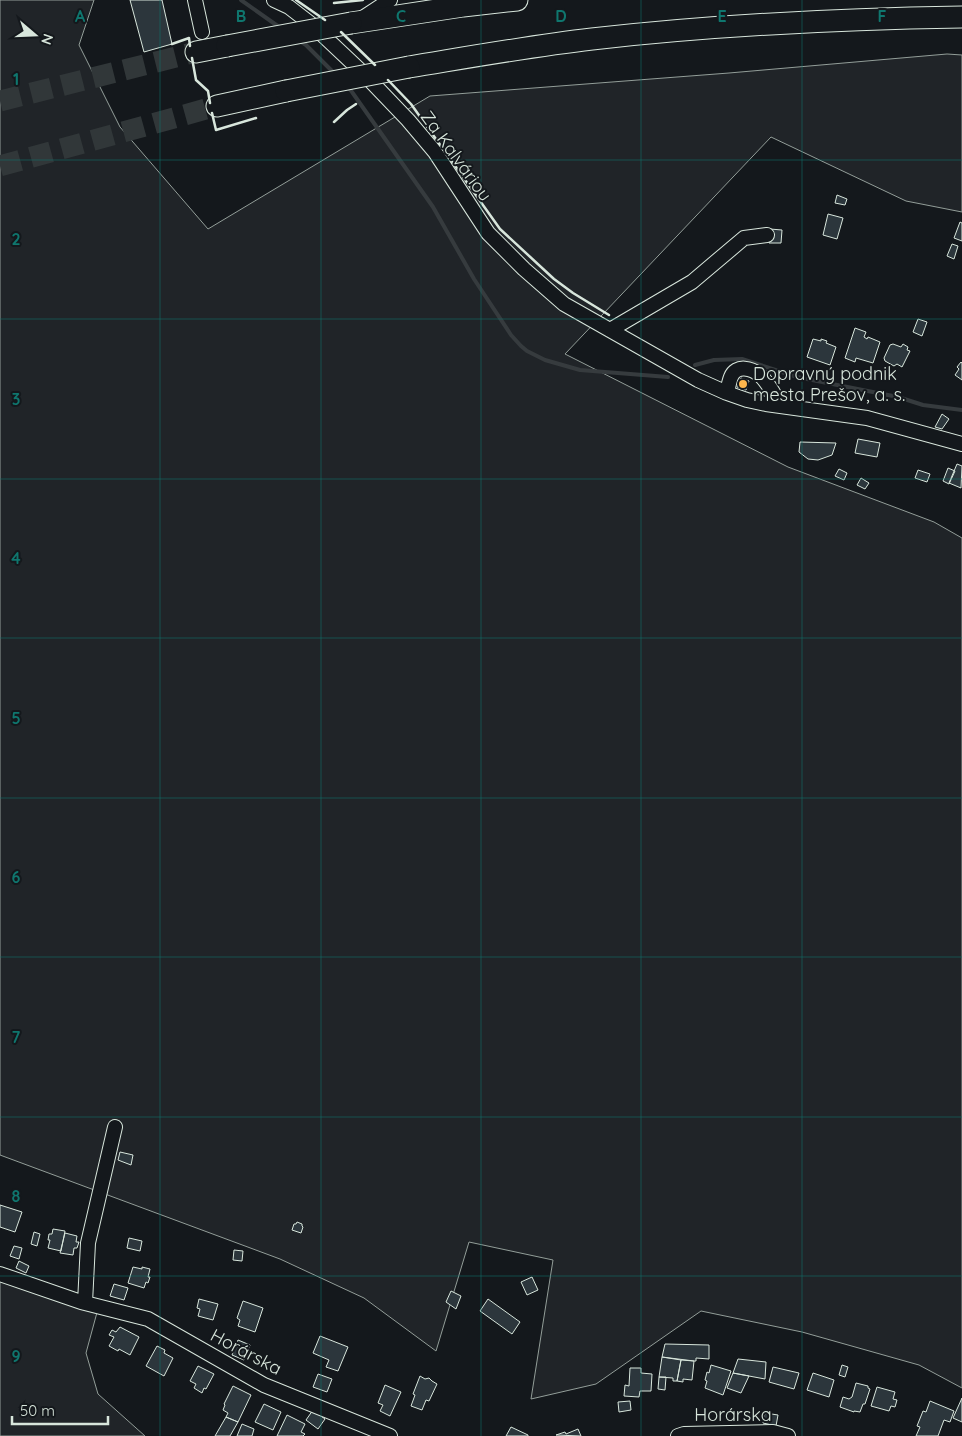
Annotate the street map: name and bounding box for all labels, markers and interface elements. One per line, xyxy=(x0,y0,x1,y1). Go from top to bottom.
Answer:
text: A xyxy=(75,6,86,26)
text: B xyxy=(236,6,246,26)
text: C xyxy=(396,6,406,26)
text: D xyxy=(555,6,567,26)
text: E xyxy=(717,6,727,26)
text: F xyxy=(878,6,887,26)
north arrow xyxy=(10,10,60,60)
text: N xyxy=(37,31,57,47)
text: 1 xyxy=(13,69,19,89)
street label: Za Kalváriou xyxy=(416,106,497,206)
text: 2 xyxy=(11,229,21,249)
place label: Dopravný podnik mesta Prešov, a. s. xyxy=(753,362,905,406)
marker: Dopravný podnik mesta Prešov, a. s. xyxy=(737,378,749,390)
text: 3 xyxy=(12,389,20,409)
text: 4 xyxy=(11,548,21,568)
text: 5 xyxy=(11,708,21,728)
text: 6 xyxy=(12,867,21,887)
text: 7 xyxy=(12,1027,21,1047)
text: 8 xyxy=(12,1186,21,1206)
street label: Horárska xyxy=(207,1323,286,1380)
text: 9 xyxy=(11,1346,21,1366)
scale bar xyxy=(12,1394,109,1426)
text: 50 m xyxy=(20,1401,55,1420)
street label: Horárska xyxy=(694,1403,772,1426)

